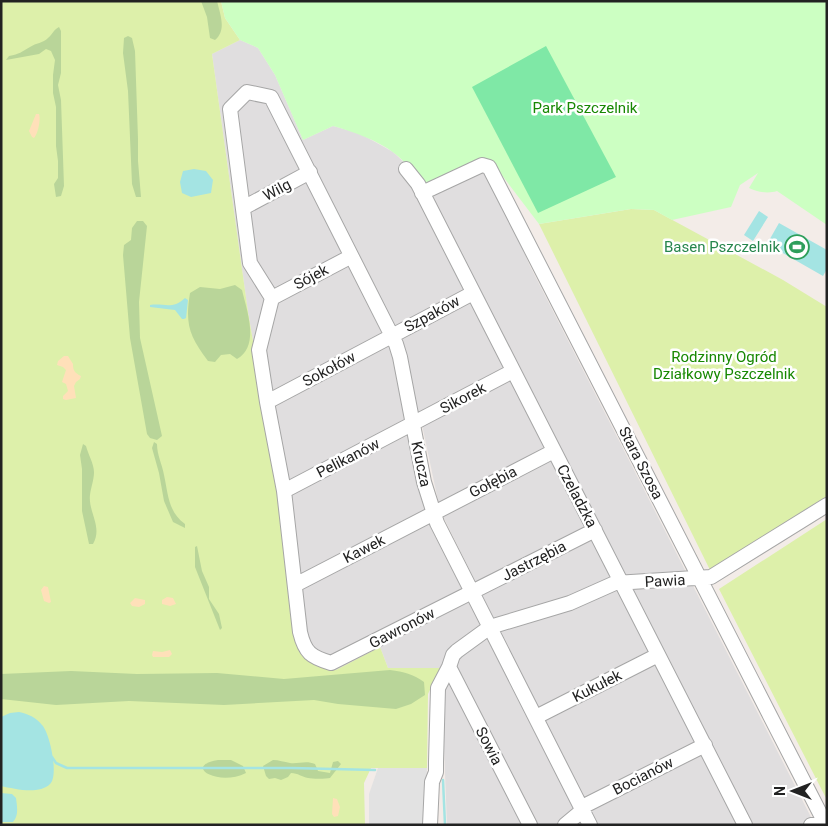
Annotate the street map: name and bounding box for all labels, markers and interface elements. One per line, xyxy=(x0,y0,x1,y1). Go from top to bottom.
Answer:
park label: Park Pszczelnik xyxy=(533,99,638,117)
street label: Wilg xyxy=(260,175,294,205)
sports icon: Basen Pszczelnik xyxy=(784,234,810,260)
place label: Basen Pszczelnik xyxy=(664,238,780,256)
street label: Sójek xyxy=(291,260,332,294)
street label: Szpaków xyxy=(401,292,463,336)
street label: Sokołów xyxy=(299,348,359,390)
park label: Rodzinny Ogród Działkowy Pszczelnik xyxy=(653,348,796,383)
street label: Sikorek xyxy=(437,378,489,417)
street label: Stara Szosa xyxy=(615,424,667,502)
street label: Pelikanów xyxy=(313,434,383,482)
street label: Krucza xyxy=(407,440,435,488)
street label: Gołębia xyxy=(466,462,520,502)
street label: Czeladzka xyxy=(553,462,601,530)
street label: Kawek xyxy=(340,531,388,567)
street label: Jastrzębia xyxy=(499,537,569,585)
street label: Pawia xyxy=(644,571,686,591)
street label: Gawronów xyxy=(366,604,438,652)
street label: Kukułek xyxy=(569,666,625,706)
street label: Sowia xyxy=(472,724,506,768)
street label: Bocianów xyxy=(610,753,676,799)
north arrow xyxy=(768,766,818,816)
text: N xyxy=(772,786,788,796)

